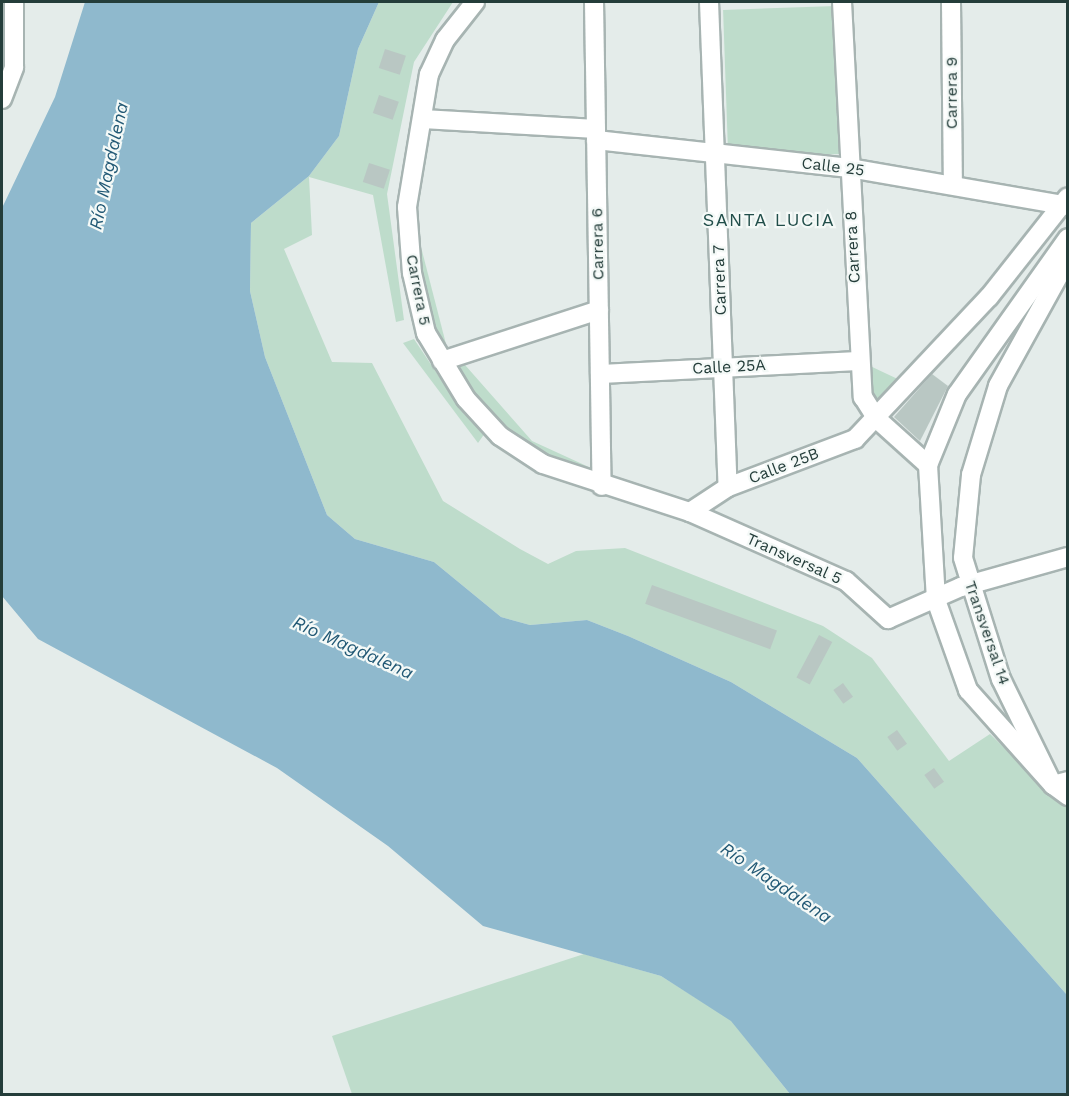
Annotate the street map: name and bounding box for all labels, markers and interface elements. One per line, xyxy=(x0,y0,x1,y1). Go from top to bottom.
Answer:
street label: Carrera 9 xyxy=(942,57,962,129)
water label: Río Magdalena xyxy=(85,100,133,232)
street label: Calle 25 xyxy=(800,154,866,180)
street label: Carrera 6 xyxy=(588,208,608,280)
district label: SANTA LUCIA xyxy=(702,209,836,231)
street label: Carrera 8 xyxy=(842,210,864,284)
street label: Carrera 7 xyxy=(709,244,731,316)
street label: Carrera 5 xyxy=(402,253,434,327)
street label: Calle 25A xyxy=(692,355,766,379)
street label: Calle 25B xyxy=(746,444,822,488)
street label: Transversal 5 xyxy=(743,529,845,589)
street label: Transversal 14 xyxy=(960,578,1014,688)
water label: Río Magdalena xyxy=(290,612,416,684)
water label: Río Magdalena xyxy=(716,838,836,928)

